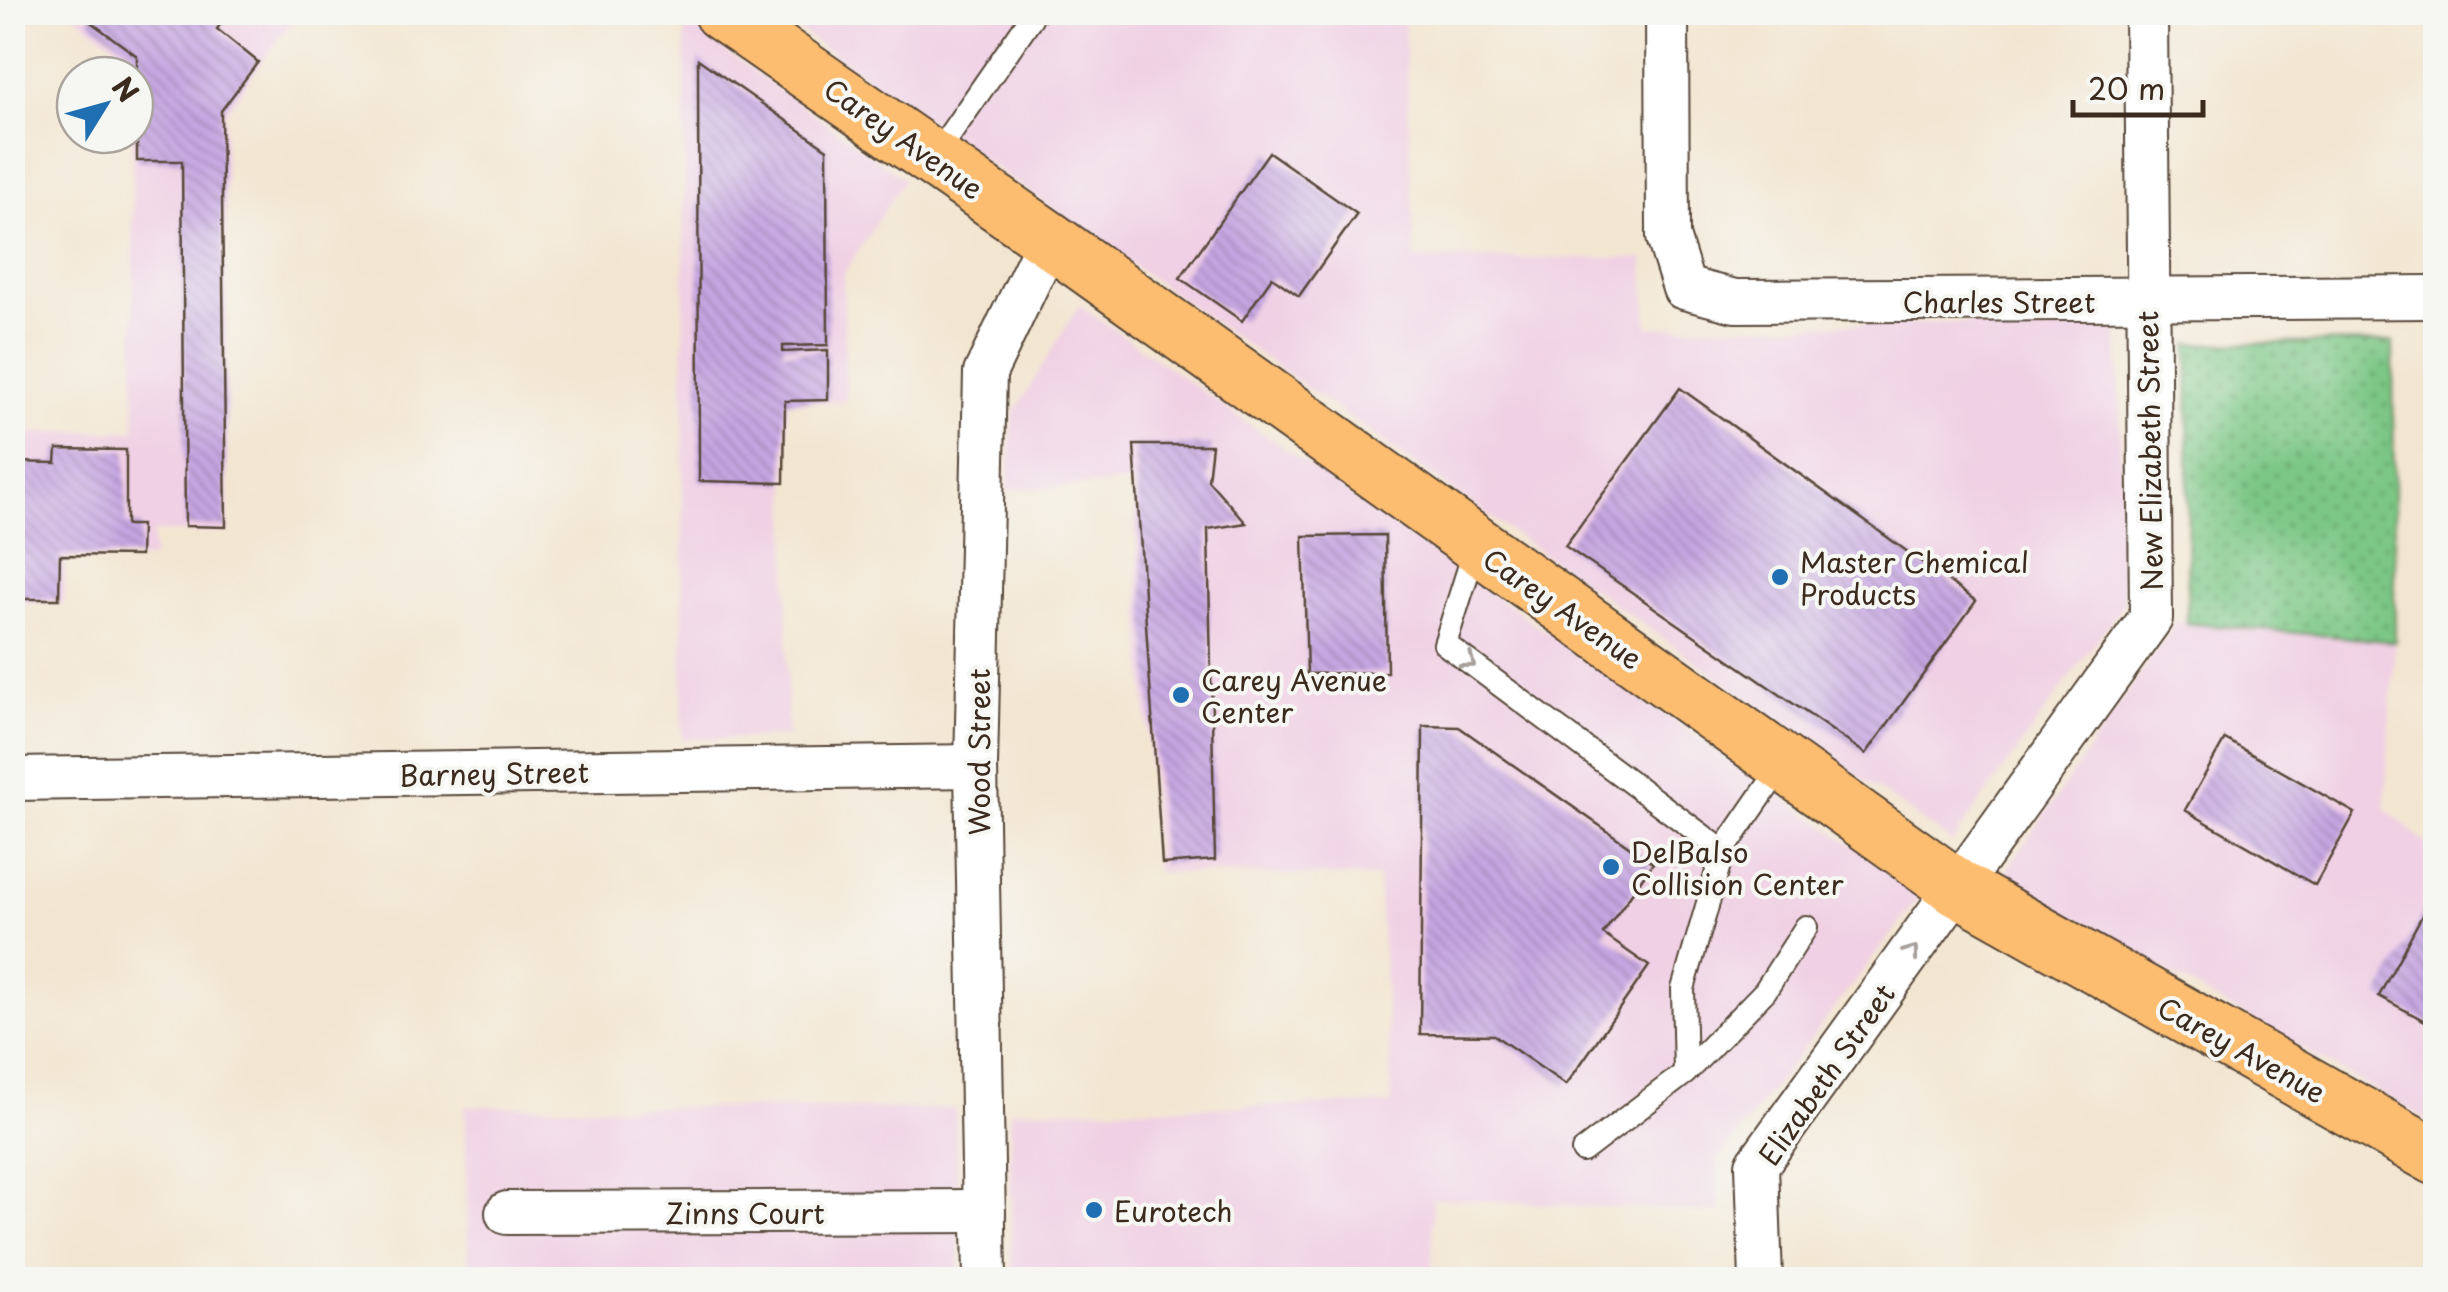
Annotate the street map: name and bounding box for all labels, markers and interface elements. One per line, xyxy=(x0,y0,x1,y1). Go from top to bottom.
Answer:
north arrow xyxy=(55,55,155,155)
scale bar xyxy=(2073,55,2203,117)
text: 20 m xyxy=(2088,65,2165,110)
text: N xyxy=(102,67,150,111)
street label: Carey Avenue xyxy=(815,67,993,209)
street label: Charles Street xyxy=(1903,280,2095,323)
street label: New Elizabeth Street xyxy=(2125,310,2173,592)
street label: Carey Avenue xyxy=(1474,537,1652,679)
place label: Master Chemical Products xyxy=(1800,540,2029,615)
marker: Master Chemical Products xyxy=(1769,566,1791,588)
one-way arrow xyxy=(1458,651,1476,668)
place label: Carey Avenue Center xyxy=(1201,658,1387,733)
street label: Wood Street xyxy=(957,668,1000,836)
marker: Carey Avenue Center xyxy=(1170,684,1192,706)
street label: Barney Street xyxy=(399,750,589,796)
place label: DelBalso Collision Center xyxy=(1631,830,1844,905)
marker: DelBalso Collision Center xyxy=(1600,856,1622,878)
one-way arrow xyxy=(1900,945,1917,963)
street label: Elizabeth Street xyxy=(1747,974,1905,1174)
street label: Carey Avenue xyxy=(2150,985,2334,1113)
place label: Eurotech xyxy=(1114,1189,1233,1232)
street label: Zinns Court xyxy=(665,1191,825,1234)
marker: Eurotech xyxy=(1083,1199,1105,1221)

